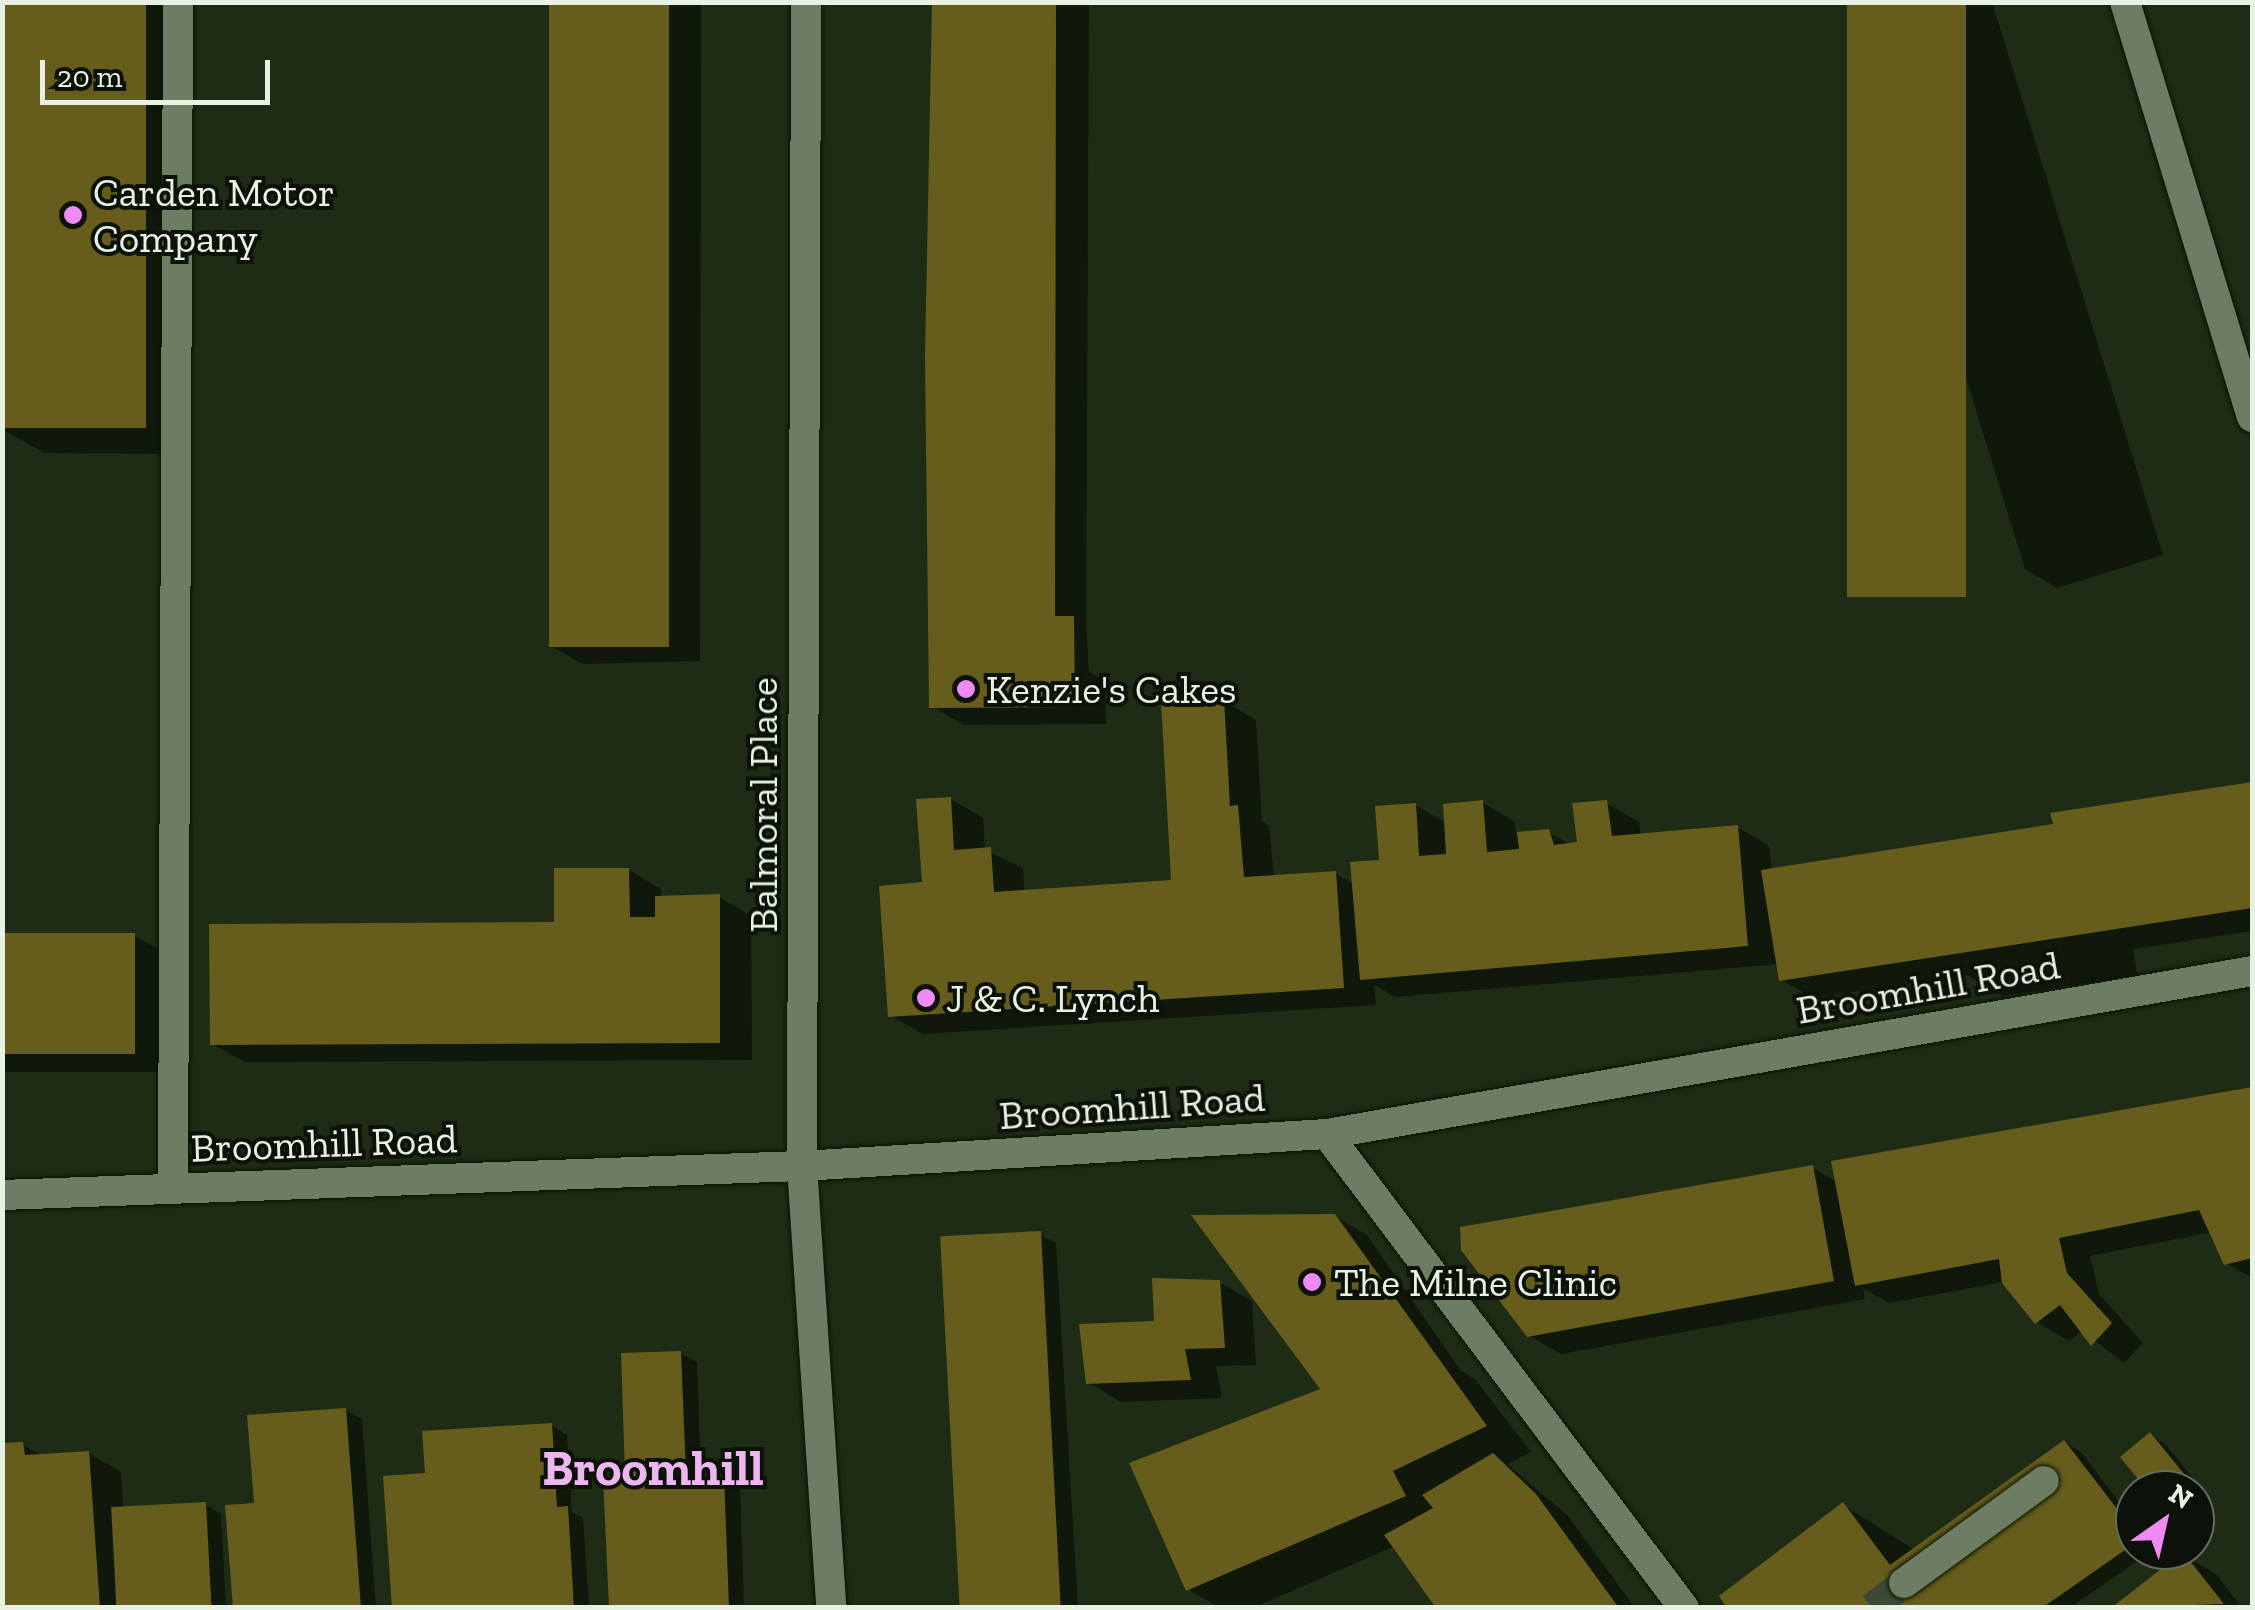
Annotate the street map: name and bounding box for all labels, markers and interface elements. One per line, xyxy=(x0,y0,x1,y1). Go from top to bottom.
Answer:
scale bar xyxy=(45,40,275,102)
text: 20 m xyxy=(57,59,122,95)
place label: Carden Motor Company xyxy=(93,168,335,262)
marker: Carden Motor Company xyxy=(62,204,84,226)
place label: Kenzie's Cakes xyxy=(986,665,1237,713)
street label: Balmoral Place xyxy=(739,677,787,933)
marker: Kenzie's Cakes xyxy=(955,678,977,700)
street label: Broomhill Road xyxy=(1793,940,2063,1034)
place label: J & C. Lynch xyxy=(946,974,1159,1022)
marker: J & C. Lynch xyxy=(915,987,937,1009)
street label: Broomhill Road xyxy=(997,1073,1267,1139)
street label: Broomhill Road xyxy=(190,1114,458,1172)
place label: The Milne Clinic xyxy=(1334,1258,1617,1306)
marker: The Milne Clinic xyxy=(1299,1269,1325,1295)
district label: Broomhill xyxy=(542,1439,764,1499)
north arrow xyxy=(2115,1470,2215,1570)
text: N xyxy=(2163,1477,2199,1516)

